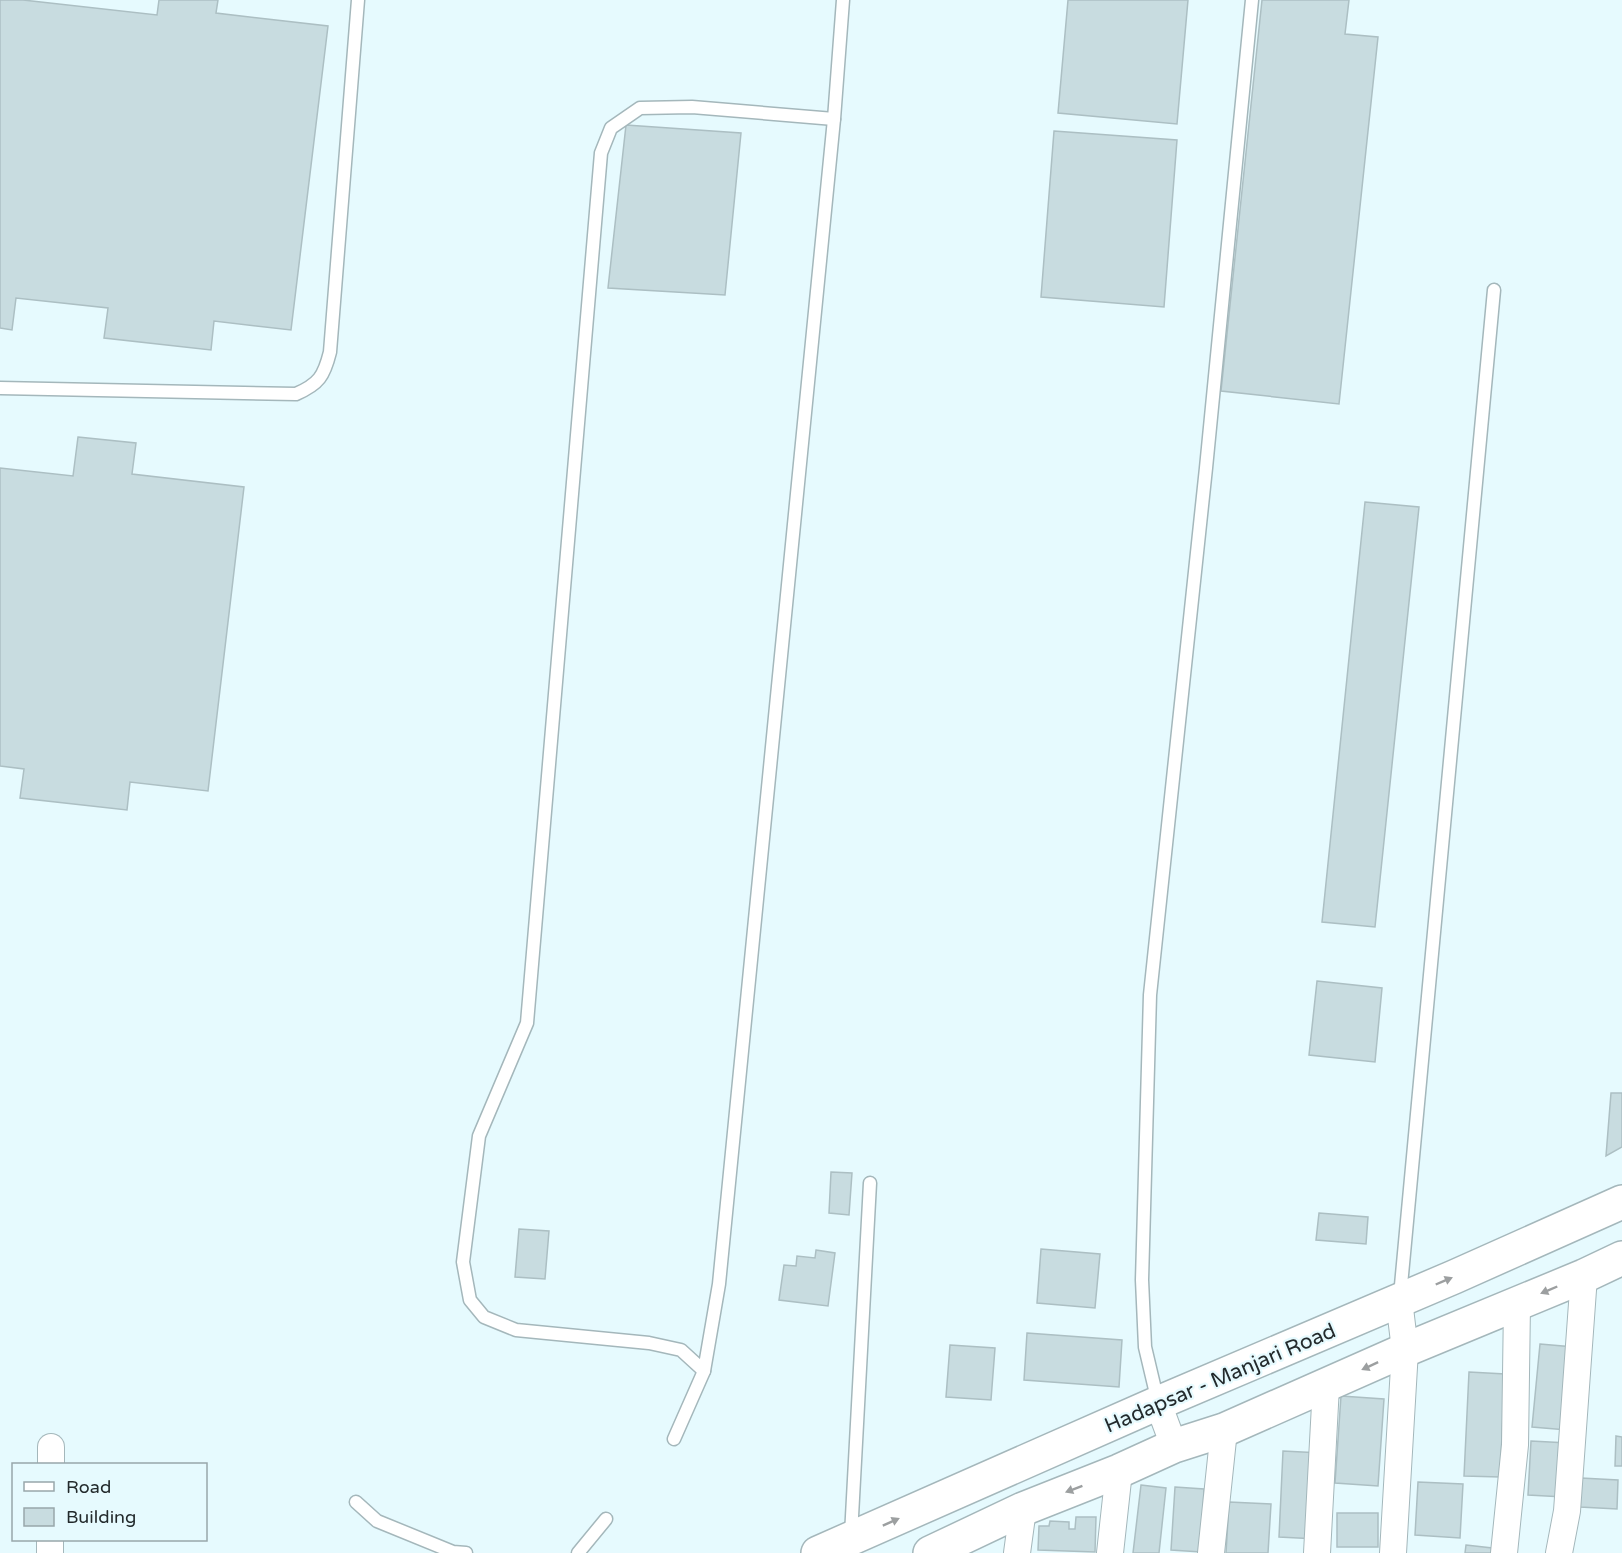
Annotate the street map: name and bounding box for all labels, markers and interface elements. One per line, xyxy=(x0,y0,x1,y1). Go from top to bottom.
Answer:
one-way arrow xyxy=(1435,1276,1453,1286)
one-way arrow xyxy=(1540,1285,1558,1295)
street label: Hadapsar - Manjari Road xyxy=(1101,1318,1340,1439)
one-way arrow xyxy=(1361,1362,1378,1371)
legend xyxy=(12,1463,207,1541)
text: Road xyxy=(66,1476,111,1498)
one-way arrow xyxy=(1064,1484,1082,1494)
text: Building xyxy=(66,1506,136,1528)
one-way arrow xyxy=(882,1517,899,1526)

